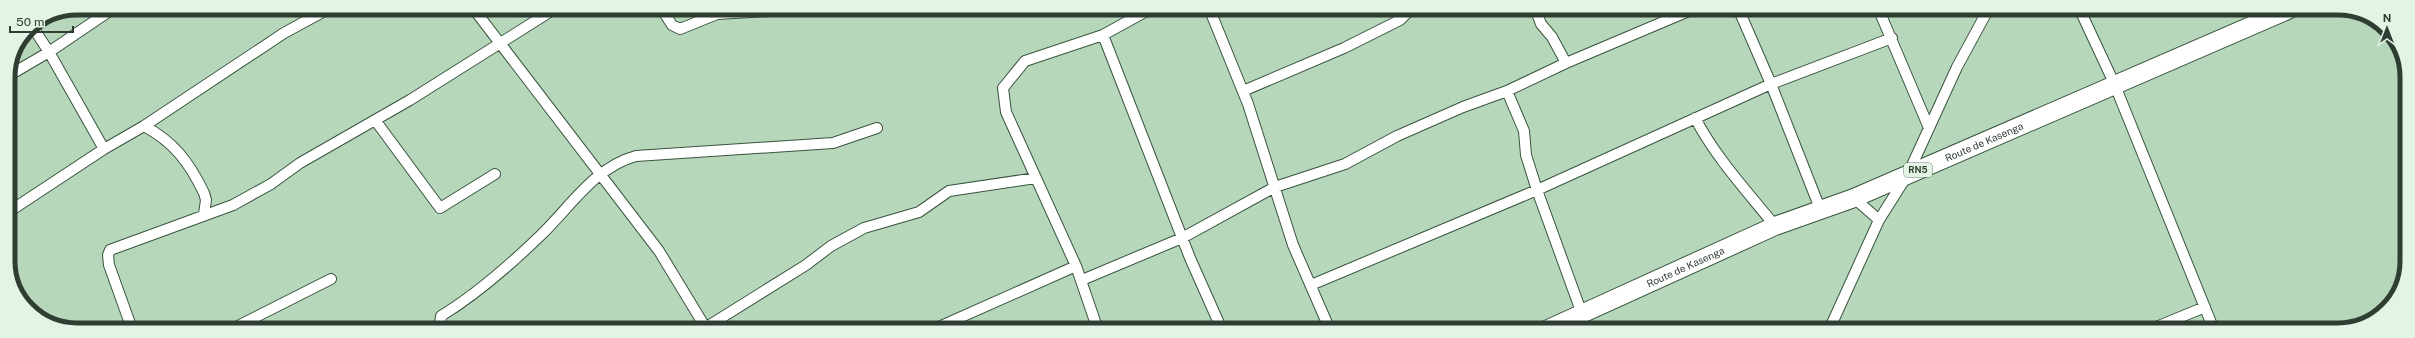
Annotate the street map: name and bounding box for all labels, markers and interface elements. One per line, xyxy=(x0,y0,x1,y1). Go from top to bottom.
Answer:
scale bar xyxy=(10,8,73,34)
north arrow xyxy=(2367,8,2407,48)
text: N xyxy=(2383,12,2391,24)
text: 50 m xyxy=(16,15,44,29)
street label: Route de Kasenga xyxy=(1943,119,2025,164)
road number: RN5 xyxy=(1904,163,1932,177)
street label: Route de Kasenga xyxy=(1645,244,1726,290)

